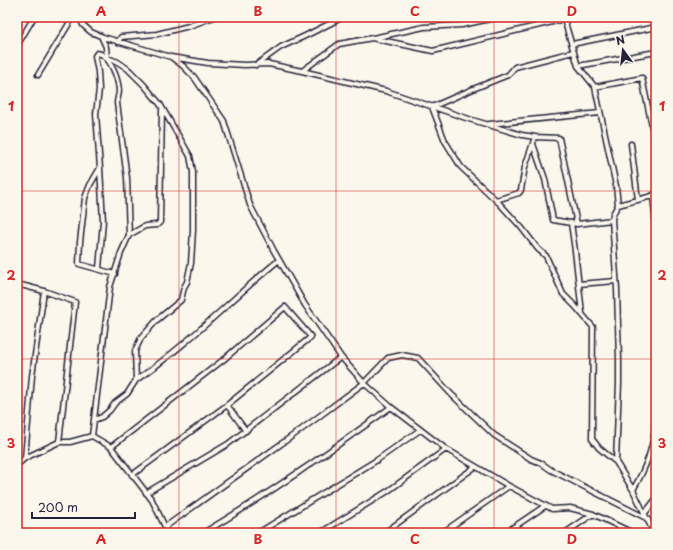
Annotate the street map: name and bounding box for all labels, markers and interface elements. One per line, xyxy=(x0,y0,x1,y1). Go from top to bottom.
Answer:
text: A xyxy=(96,1,106,20)
text: B xyxy=(254,1,263,20)
text: C xyxy=(410,1,420,20)
text: D xyxy=(567,1,577,20)
north arrow xyxy=(603,30,643,70)
text: N xyxy=(614,30,627,49)
text: 1 xyxy=(8,96,14,115)
text: 1 xyxy=(659,96,665,115)
text: 2 xyxy=(6,265,16,284)
text: 2 xyxy=(657,265,667,284)
text: 3 xyxy=(7,433,16,452)
text: 3 xyxy=(658,433,667,452)
scale bar xyxy=(32,494,135,520)
text: 200 m xyxy=(38,498,78,516)
text: A xyxy=(96,529,106,548)
text: B xyxy=(254,529,263,548)
text: C xyxy=(410,529,420,548)
text: D xyxy=(567,529,577,548)

